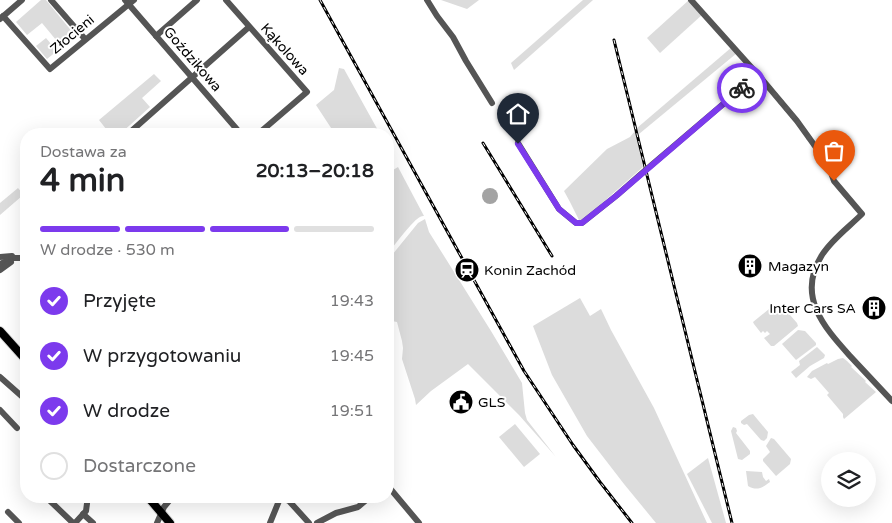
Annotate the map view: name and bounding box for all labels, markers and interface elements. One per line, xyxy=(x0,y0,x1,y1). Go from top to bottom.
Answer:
street label: Złocieni xyxy=(47,11,98,58)
street label: Kąkolowa xyxy=(257,20,312,79)
street label: Goździkowa xyxy=(160,23,225,95)
courier xyxy=(717,63,767,113)
icon: bike xyxy=(728,74,756,102)
pin xyxy=(497,93,539,144)
icon: home xyxy=(504,100,532,128)
pin xyxy=(813,130,855,181)
icon: bag xyxy=(820,137,848,165)
text: Dostawa za xyxy=(40,142,127,162)
text: 20:13–20:18 xyxy=(256,160,374,182)
text: 4 min xyxy=(40,162,125,200)
text: W drodze · 530 m xyxy=(40,240,175,260)
building icon: Magazyn xyxy=(737,253,763,279)
station icon: Konin Zachód xyxy=(454,257,480,283)
place label: Magazyn xyxy=(768,258,829,275)
place label: Konin Zachód xyxy=(484,262,576,279)
icon: check xyxy=(40,287,68,315)
text: Przyjęte xyxy=(83,290,156,312)
text: 19:43 xyxy=(330,291,374,311)
building icon: Inter Cars SA xyxy=(861,295,887,321)
place label: Inter Cars SA xyxy=(769,300,856,317)
icon: check xyxy=(40,342,68,370)
text: W przygotowaniu xyxy=(83,345,241,367)
text: 19:45 xyxy=(330,346,374,366)
public building icon: GLS xyxy=(448,389,474,415)
place label: GLS xyxy=(478,394,506,411)
icon: check xyxy=(40,397,68,425)
text: W drodze xyxy=(83,400,170,422)
text: 19:51 xyxy=(330,401,374,421)
map controls xyxy=(821,452,876,507)
button: layers xyxy=(821,452,876,507)
text: Dostarczone xyxy=(83,455,196,477)

